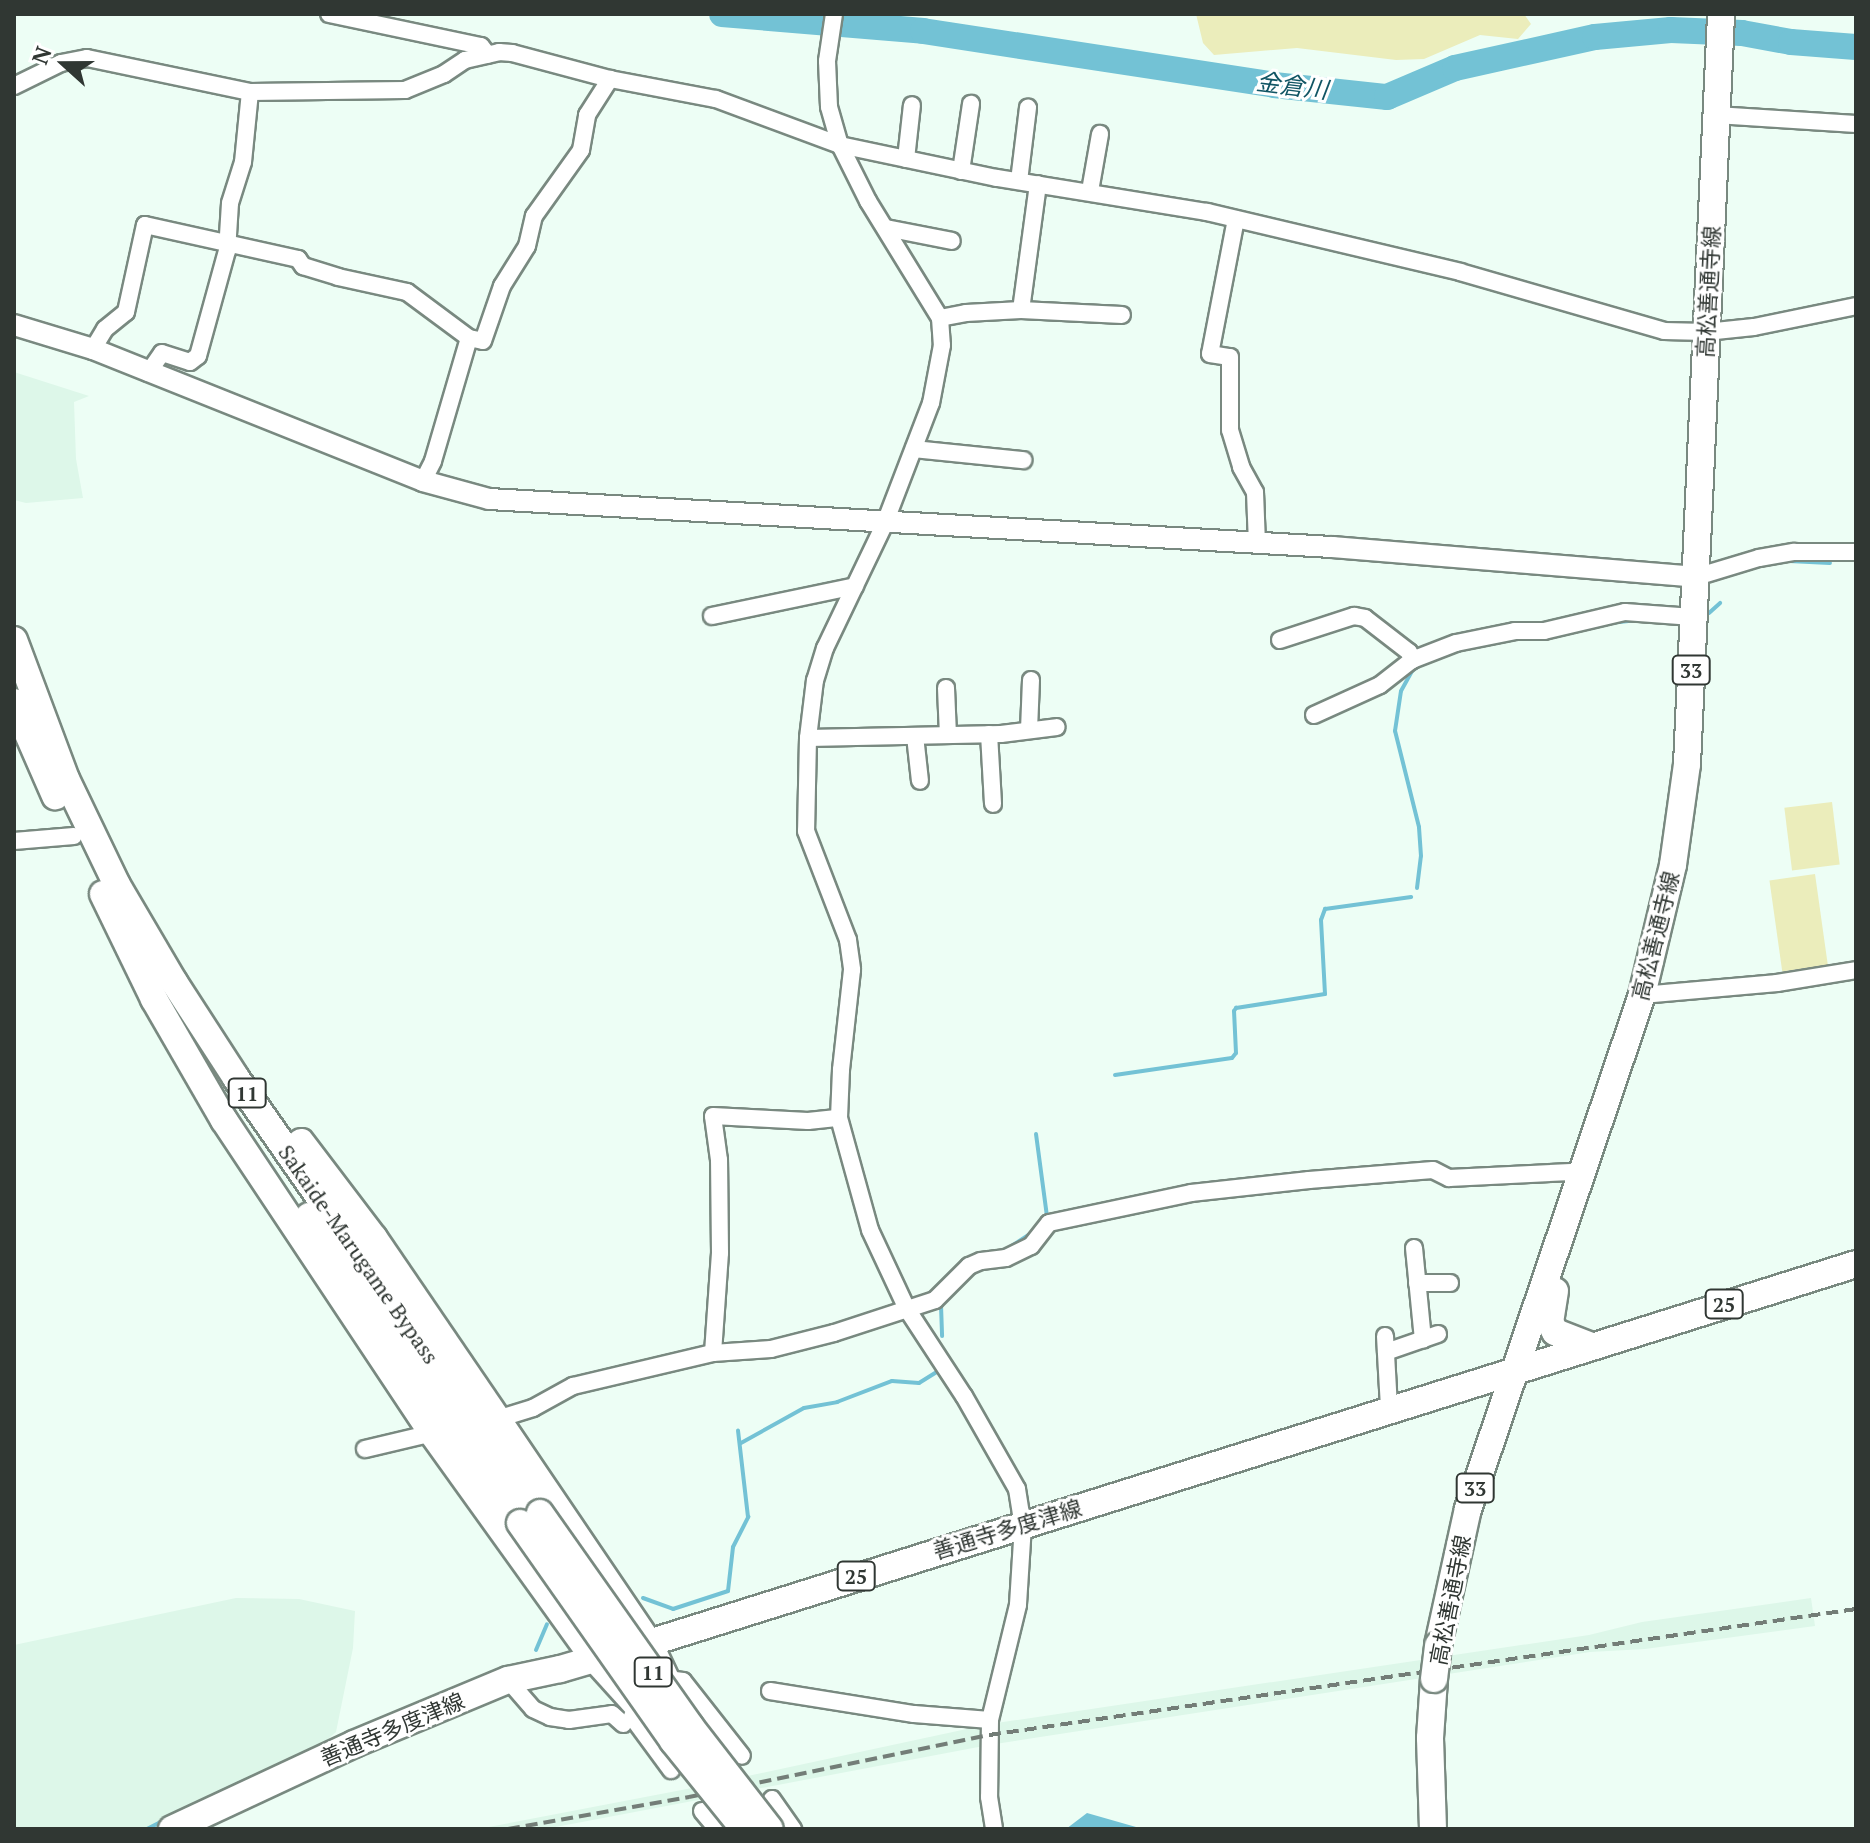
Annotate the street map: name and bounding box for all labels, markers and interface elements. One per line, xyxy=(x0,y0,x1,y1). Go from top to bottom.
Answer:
north arrow xyxy=(24,24,104,104)
text: N xyxy=(25,42,58,68)
water label: 金倉川 xyxy=(1255,67,1329,105)
street label: 高松善通寺線 xyxy=(1691,225,1725,359)
road number: 33 xyxy=(1671,654,1711,686)
street label: 高松善通寺線 xyxy=(1626,869,1684,1003)
road number: 11 xyxy=(227,1077,267,1109)
street label: Sakaide-Marugame Bypass xyxy=(273,1139,445,1369)
road number: 25 xyxy=(1704,1288,1744,1320)
road number: 33 xyxy=(1455,1472,1495,1504)
street label: 善通寺多度津線 xyxy=(930,1494,1084,1564)
street label: 高松善通寺線 xyxy=(1424,1533,1476,1667)
road number: 25 xyxy=(836,1560,876,1592)
road number: 11 xyxy=(633,1656,673,1688)
street label: 善通寺多度津線 xyxy=(316,1687,468,1771)

